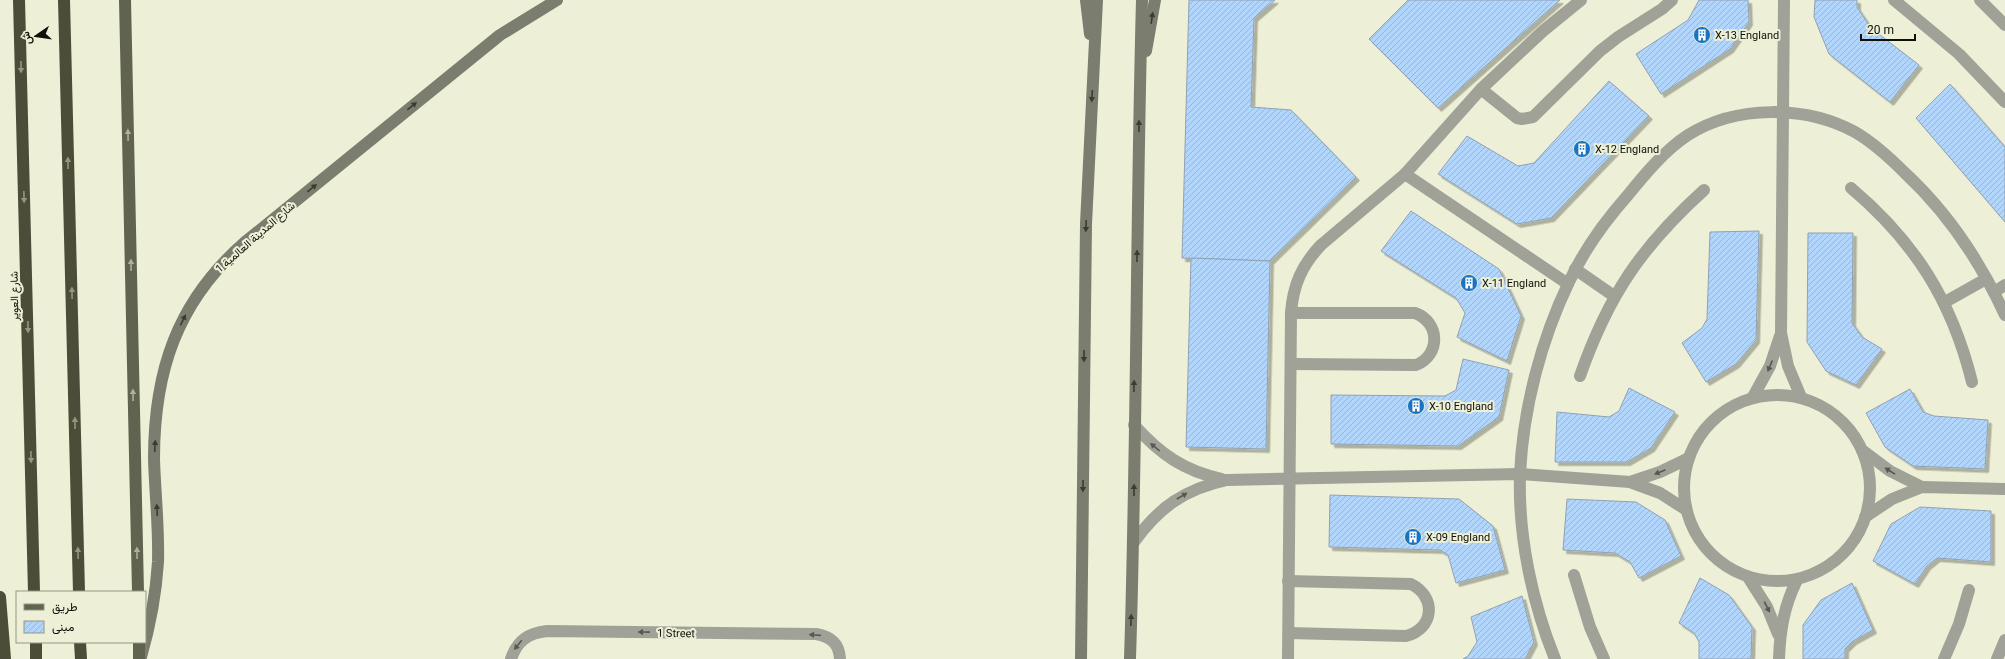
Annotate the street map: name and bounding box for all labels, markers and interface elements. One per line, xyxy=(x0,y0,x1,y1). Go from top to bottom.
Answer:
one-way arrow xyxy=(1149,12,1155,24)
north arrow xyxy=(16,16,56,56)
scale bar xyxy=(1861,16,1915,42)
text: 20 m xyxy=(1867,23,1894,37)
building icon: X-13 England xyxy=(1692,25,1712,45)
place label: X-13 England xyxy=(1715,29,1779,42)
text: ش xyxy=(19,30,35,46)
one-way arrow xyxy=(18,61,24,74)
one-way arrow xyxy=(1089,90,1096,102)
one-way arrow xyxy=(407,101,418,110)
one-way arrow xyxy=(1136,119,1142,132)
one-way arrow xyxy=(125,128,131,141)
building icon: X-12 England xyxy=(1572,139,1592,159)
place label: X-12 England xyxy=(1595,143,1659,156)
one-way arrow xyxy=(65,157,72,169)
one-way arrow xyxy=(306,184,317,193)
one-way arrow xyxy=(21,191,28,203)
street label: شارع المدينة العالمية 1 xyxy=(213,199,299,276)
one-way arrow xyxy=(1082,220,1089,232)
one-way arrow xyxy=(1133,250,1140,262)
one-way arrow xyxy=(127,259,134,271)
street label: شارع العوير xyxy=(8,271,22,322)
building icon: X-11 England xyxy=(1459,273,1479,293)
place label: X-11 England xyxy=(1482,277,1546,290)
one-way arrow xyxy=(68,287,75,299)
one-way arrow xyxy=(180,314,186,325)
one-way arrow xyxy=(24,321,31,333)
one-way arrow xyxy=(1081,350,1087,363)
one-way arrow xyxy=(1767,361,1773,372)
one-way arrow xyxy=(1131,380,1138,392)
one-way arrow xyxy=(130,389,137,401)
building icon: X-10 England xyxy=(1406,396,1426,416)
place label: X-10 England xyxy=(1429,400,1493,413)
one-way arrow xyxy=(72,416,78,429)
one-way arrow xyxy=(152,439,158,452)
one-way arrow xyxy=(1150,442,1161,451)
one-way arrow xyxy=(28,451,34,464)
one-way arrow xyxy=(1885,467,1895,475)
one-way arrow xyxy=(1654,469,1665,475)
one-way arrow xyxy=(1080,480,1086,493)
one-way arrow xyxy=(1131,483,1137,496)
one-way arrow xyxy=(1176,493,1188,500)
one-way arrow xyxy=(154,504,161,516)
building icon: X-09 England xyxy=(1403,527,1423,547)
place label: X-09 England xyxy=(1426,531,1490,544)
one-way arrow xyxy=(75,546,81,559)
one-way arrow xyxy=(134,546,140,559)
legend xyxy=(16,591,146,643)
text: طريق xyxy=(52,600,78,615)
one-way arrow xyxy=(1764,601,1770,612)
one-way arrow xyxy=(1128,613,1134,626)
text: مبنى xyxy=(52,620,74,635)
street label: 1 Street xyxy=(657,627,695,640)
one-way arrow xyxy=(637,629,650,635)
one-way arrow xyxy=(809,631,821,638)
one-way arrow xyxy=(514,639,522,650)

